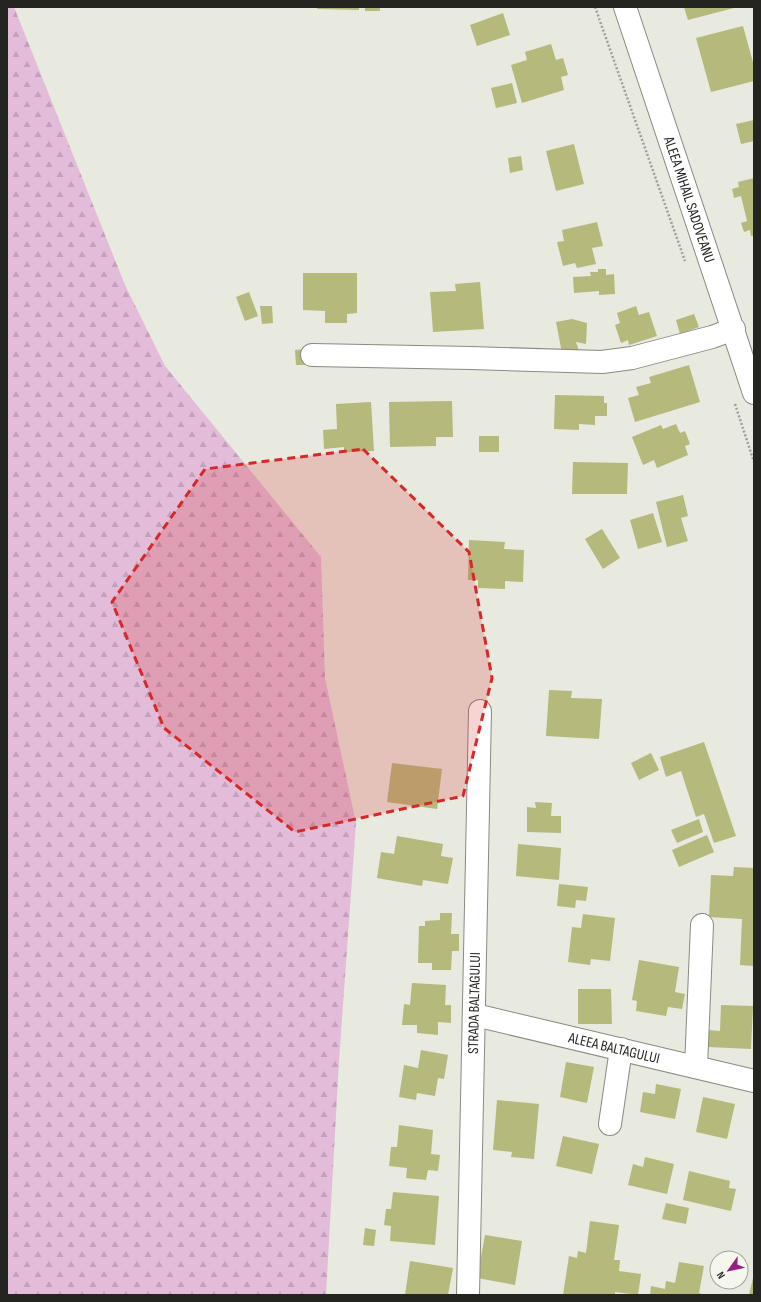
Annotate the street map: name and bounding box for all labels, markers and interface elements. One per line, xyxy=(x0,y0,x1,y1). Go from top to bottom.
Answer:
street label: ALEEA MIHAIL SADOVEANU xyxy=(659,133,719,265)
street label: STRADA BALTAGULUI xyxy=(464,952,485,1054)
street label: ALEEA BALTAGULUI xyxy=(566,1028,662,1068)
north arrow xyxy=(709,1250,749,1290)
text: N xyxy=(714,1269,728,1281)

